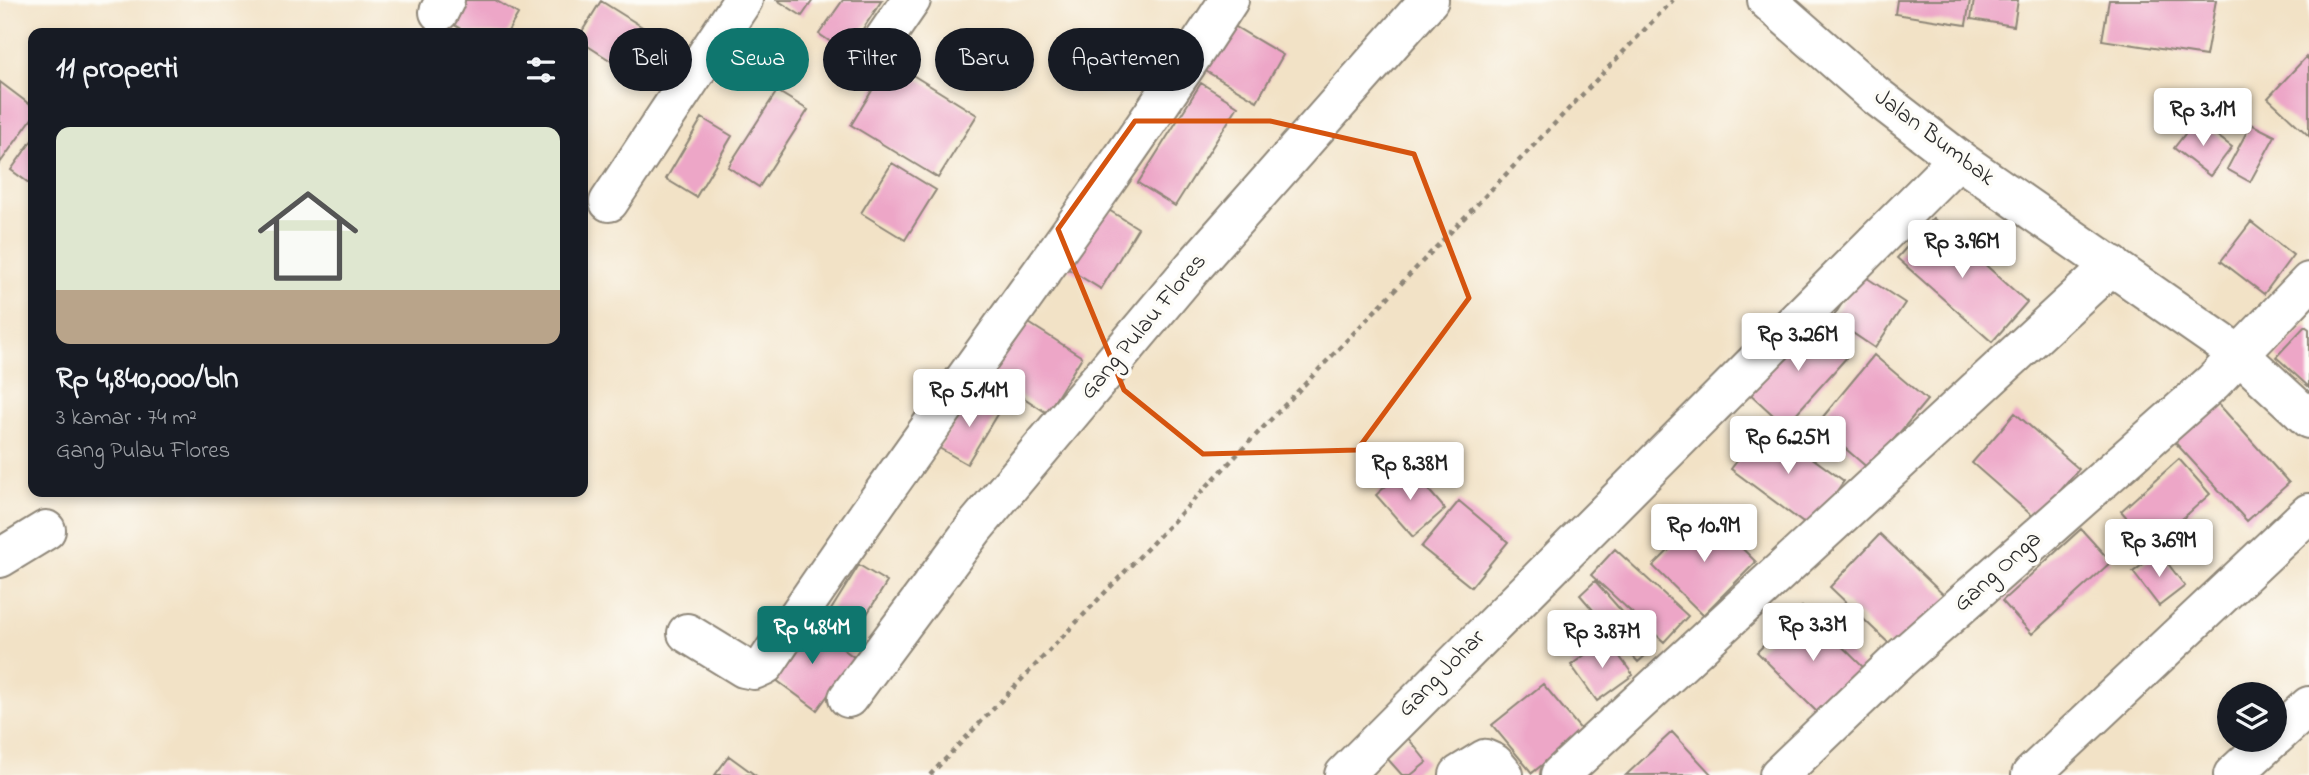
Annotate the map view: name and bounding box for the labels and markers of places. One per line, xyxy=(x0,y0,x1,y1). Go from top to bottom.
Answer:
pin: Rp 3.1M xyxy=(2138,88,2268,148)
pin: Rp 3.96M xyxy=(1890,220,2034,280)
pin: Rp 3.26M xyxy=(1726,314,1870,373)
pin: Rp 5.14M xyxy=(897,370,1041,429)
pin: Rp 6.25M xyxy=(1716,416,1860,476)
pin: Rp 8.38M xyxy=(1338,442,1482,502)
pin: Rp 10.9M xyxy=(1632,504,1776,564)
pin: Rp 3.69M xyxy=(2087,520,2231,579)
pin: Rp 3.3M xyxy=(1748,604,1878,663)
pin: Rp 4.84M xyxy=(740,606,884,666)
pin: Rp 3.87M xyxy=(1530,610,1674,670)

